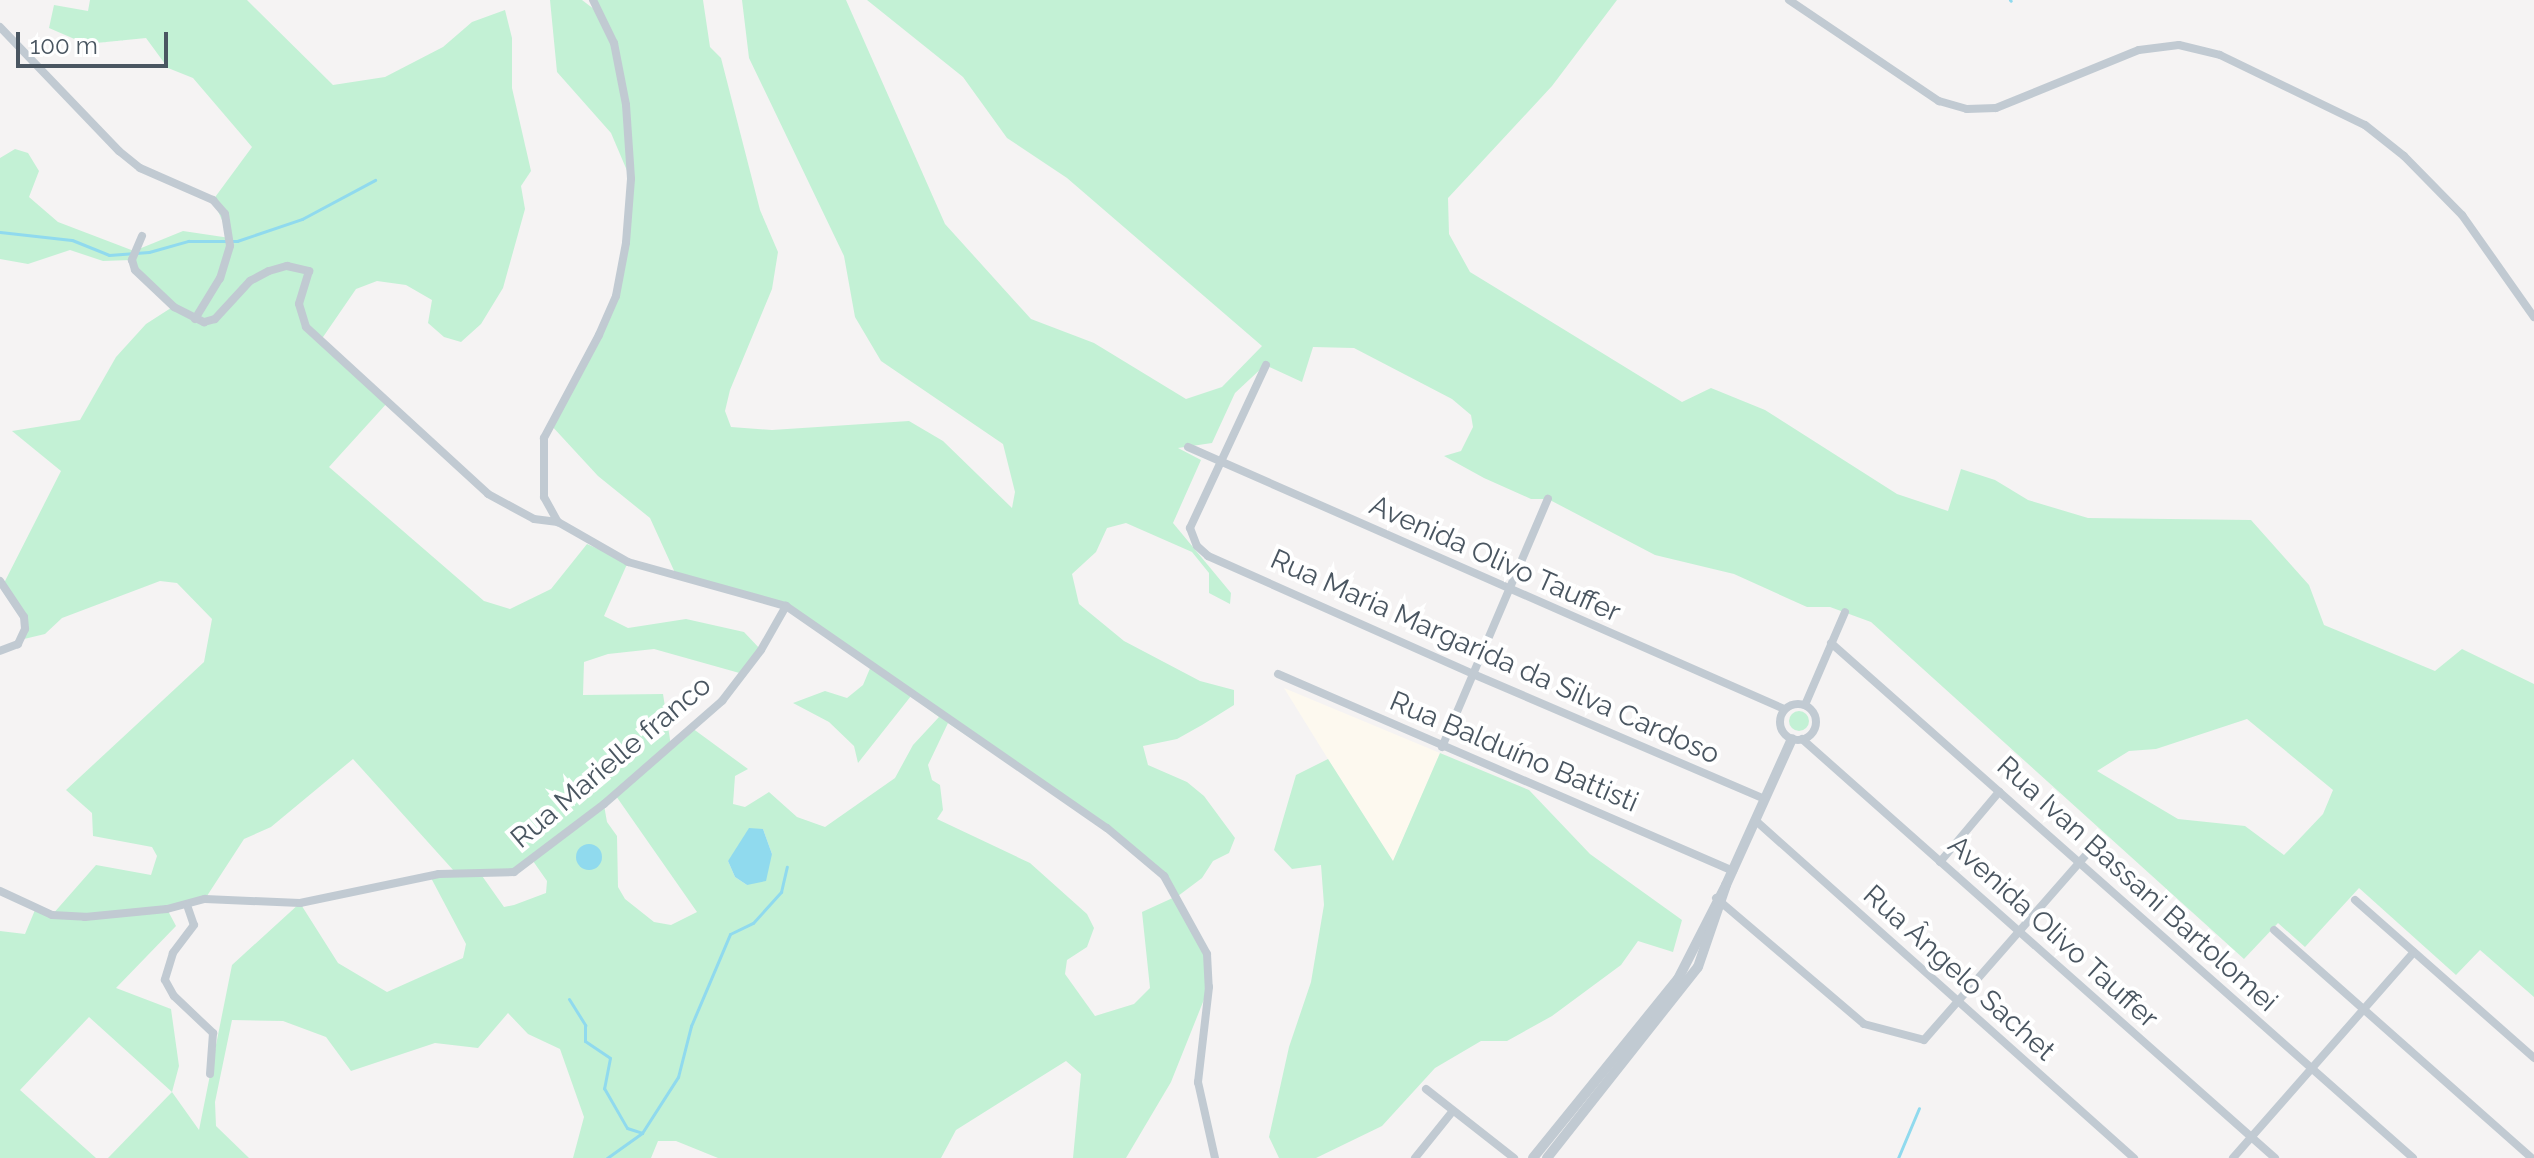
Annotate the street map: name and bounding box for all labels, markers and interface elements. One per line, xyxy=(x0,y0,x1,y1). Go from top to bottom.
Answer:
scale bar xyxy=(20,16,172,66)
text: 100 m xyxy=(30,31,98,60)
street label: Avenida Olivo Tauffer xyxy=(1364,488,1626,630)
street label: Rua Maria Margarida da Silva Cardoso xyxy=(1265,542,1725,772)
street label: Rua Marielle franco xyxy=(504,669,718,855)
street label: Rua Balduíno Battisti xyxy=(1385,684,1643,820)
street label: Rua Ivan Bassani Bartolomei xyxy=(1990,749,2284,1019)
street label: Avenida Olivo Tauffer xyxy=(1941,828,2165,1036)
street label: Rua Ângelo Sachet xyxy=(1856,878,2062,1068)

